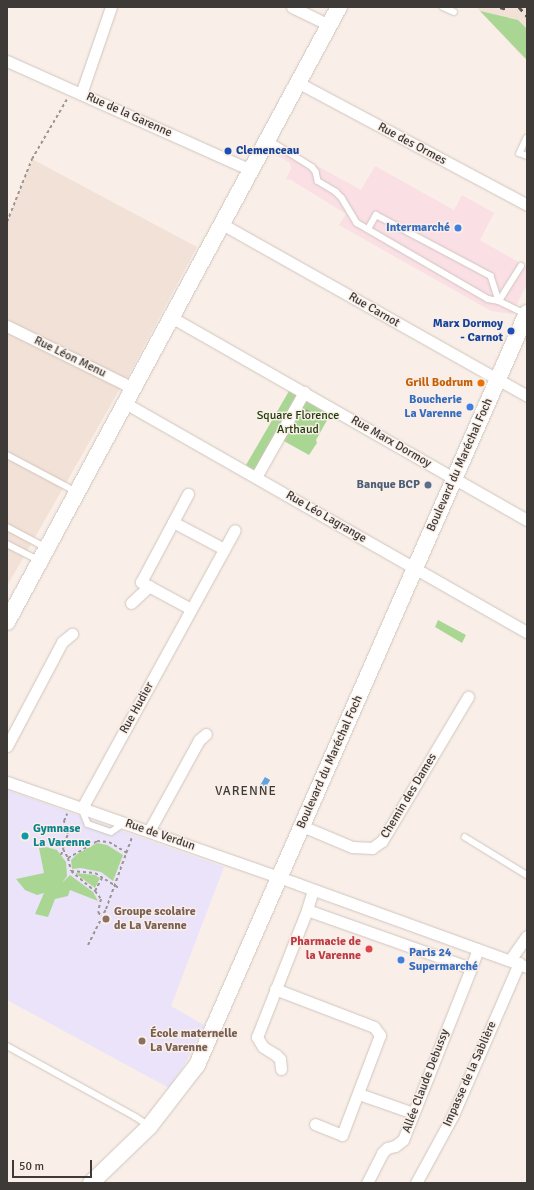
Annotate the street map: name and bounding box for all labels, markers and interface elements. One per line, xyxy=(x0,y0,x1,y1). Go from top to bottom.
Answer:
street label: Rue de la Garenne xyxy=(84,90,174,140)
street label: Rue des Ormes xyxy=(375,120,449,168)
place label: Clemenceau xyxy=(236,144,299,158)
marker: Clemenceau xyxy=(223,146,233,156)
place label: Intermarché xyxy=(386,221,450,235)
marker: Intermarché xyxy=(453,223,463,233)
street label: Rue Carnot xyxy=(346,290,402,330)
place label: Marx Dormoy - Carnot xyxy=(433,317,503,345)
marker: Marx Dormoy - Carnot xyxy=(506,326,516,336)
street label: Rue Léon Menu xyxy=(32,333,108,381)
place label: Grill Bodrum xyxy=(405,376,473,390)
marker: Grill Bodrum xyxy=(476,378,486,388)
place label: Boucherie La Varenne xyxy=(404,393,462,421)
street label: Boulevard du Maréchal Foch xyxy=(424,396,496,534)
marker: Boucherie La Varenne xyxy=(465,402,475,412)
park label: Square Florence Arthaud xyxy=(257,409,339,437)
street label: Rue Marx Dormoy xyxy=(348,413,434,471)
place label: Banque BCP xyxy=(357,478,420,492)
marker: Banque BCP xyxy=(423,480,433,490)
street label: Rue Léo Lagrange xyxy=(283,488,369,546)
street label: Rue Hudier xyxy=(117,680,157,736)
street label: Boulevard du Maréchal Foch xyxy=(294,693,366,831)
street label: Chemin des Dames xyxy=(378,751,440,841)
district label: VARENNE xyxy=(215,783,277,799)
street label: Rue de Verdun xyxy=(123,816,197,854)
place label: Gymnase La Varenne xyxy=(33,822,91,850)
marker: Gymnase La Varenne xyxy=(20,831,30,841)
place label: Groupe scolaire de La Varenne xyxy=(114,905,196,933)
marker: Groupe scolaire de La Varenne xyxy=(101,914,111,924)
place label: Pharmacie de la Varenne xyxy=(290,935,361,963)
marker: Pharmacie de la Varenne xyxy=(364,944,374,954)
place label: Paris 24 Supermarché xyxy=(409,946,478,974)
marker: Paris 24 Supermarché xyxy=(396,955,406,965)
street label: Impasse de la Sablière xyxy=(440,1019,500,1129)
place label: École maternelle La Varenne xyxy=(150,1027,238,1055)
street label: Allée Claude Debussy xyxy=(400,1027,452,1135)
marker: École maternelle La Varenne xyxy=(137,1036,147,1046)
scale bar xyxy=(14,1152,94,1178)
text: 50 m xyxy=(19,1159,44,1174)

